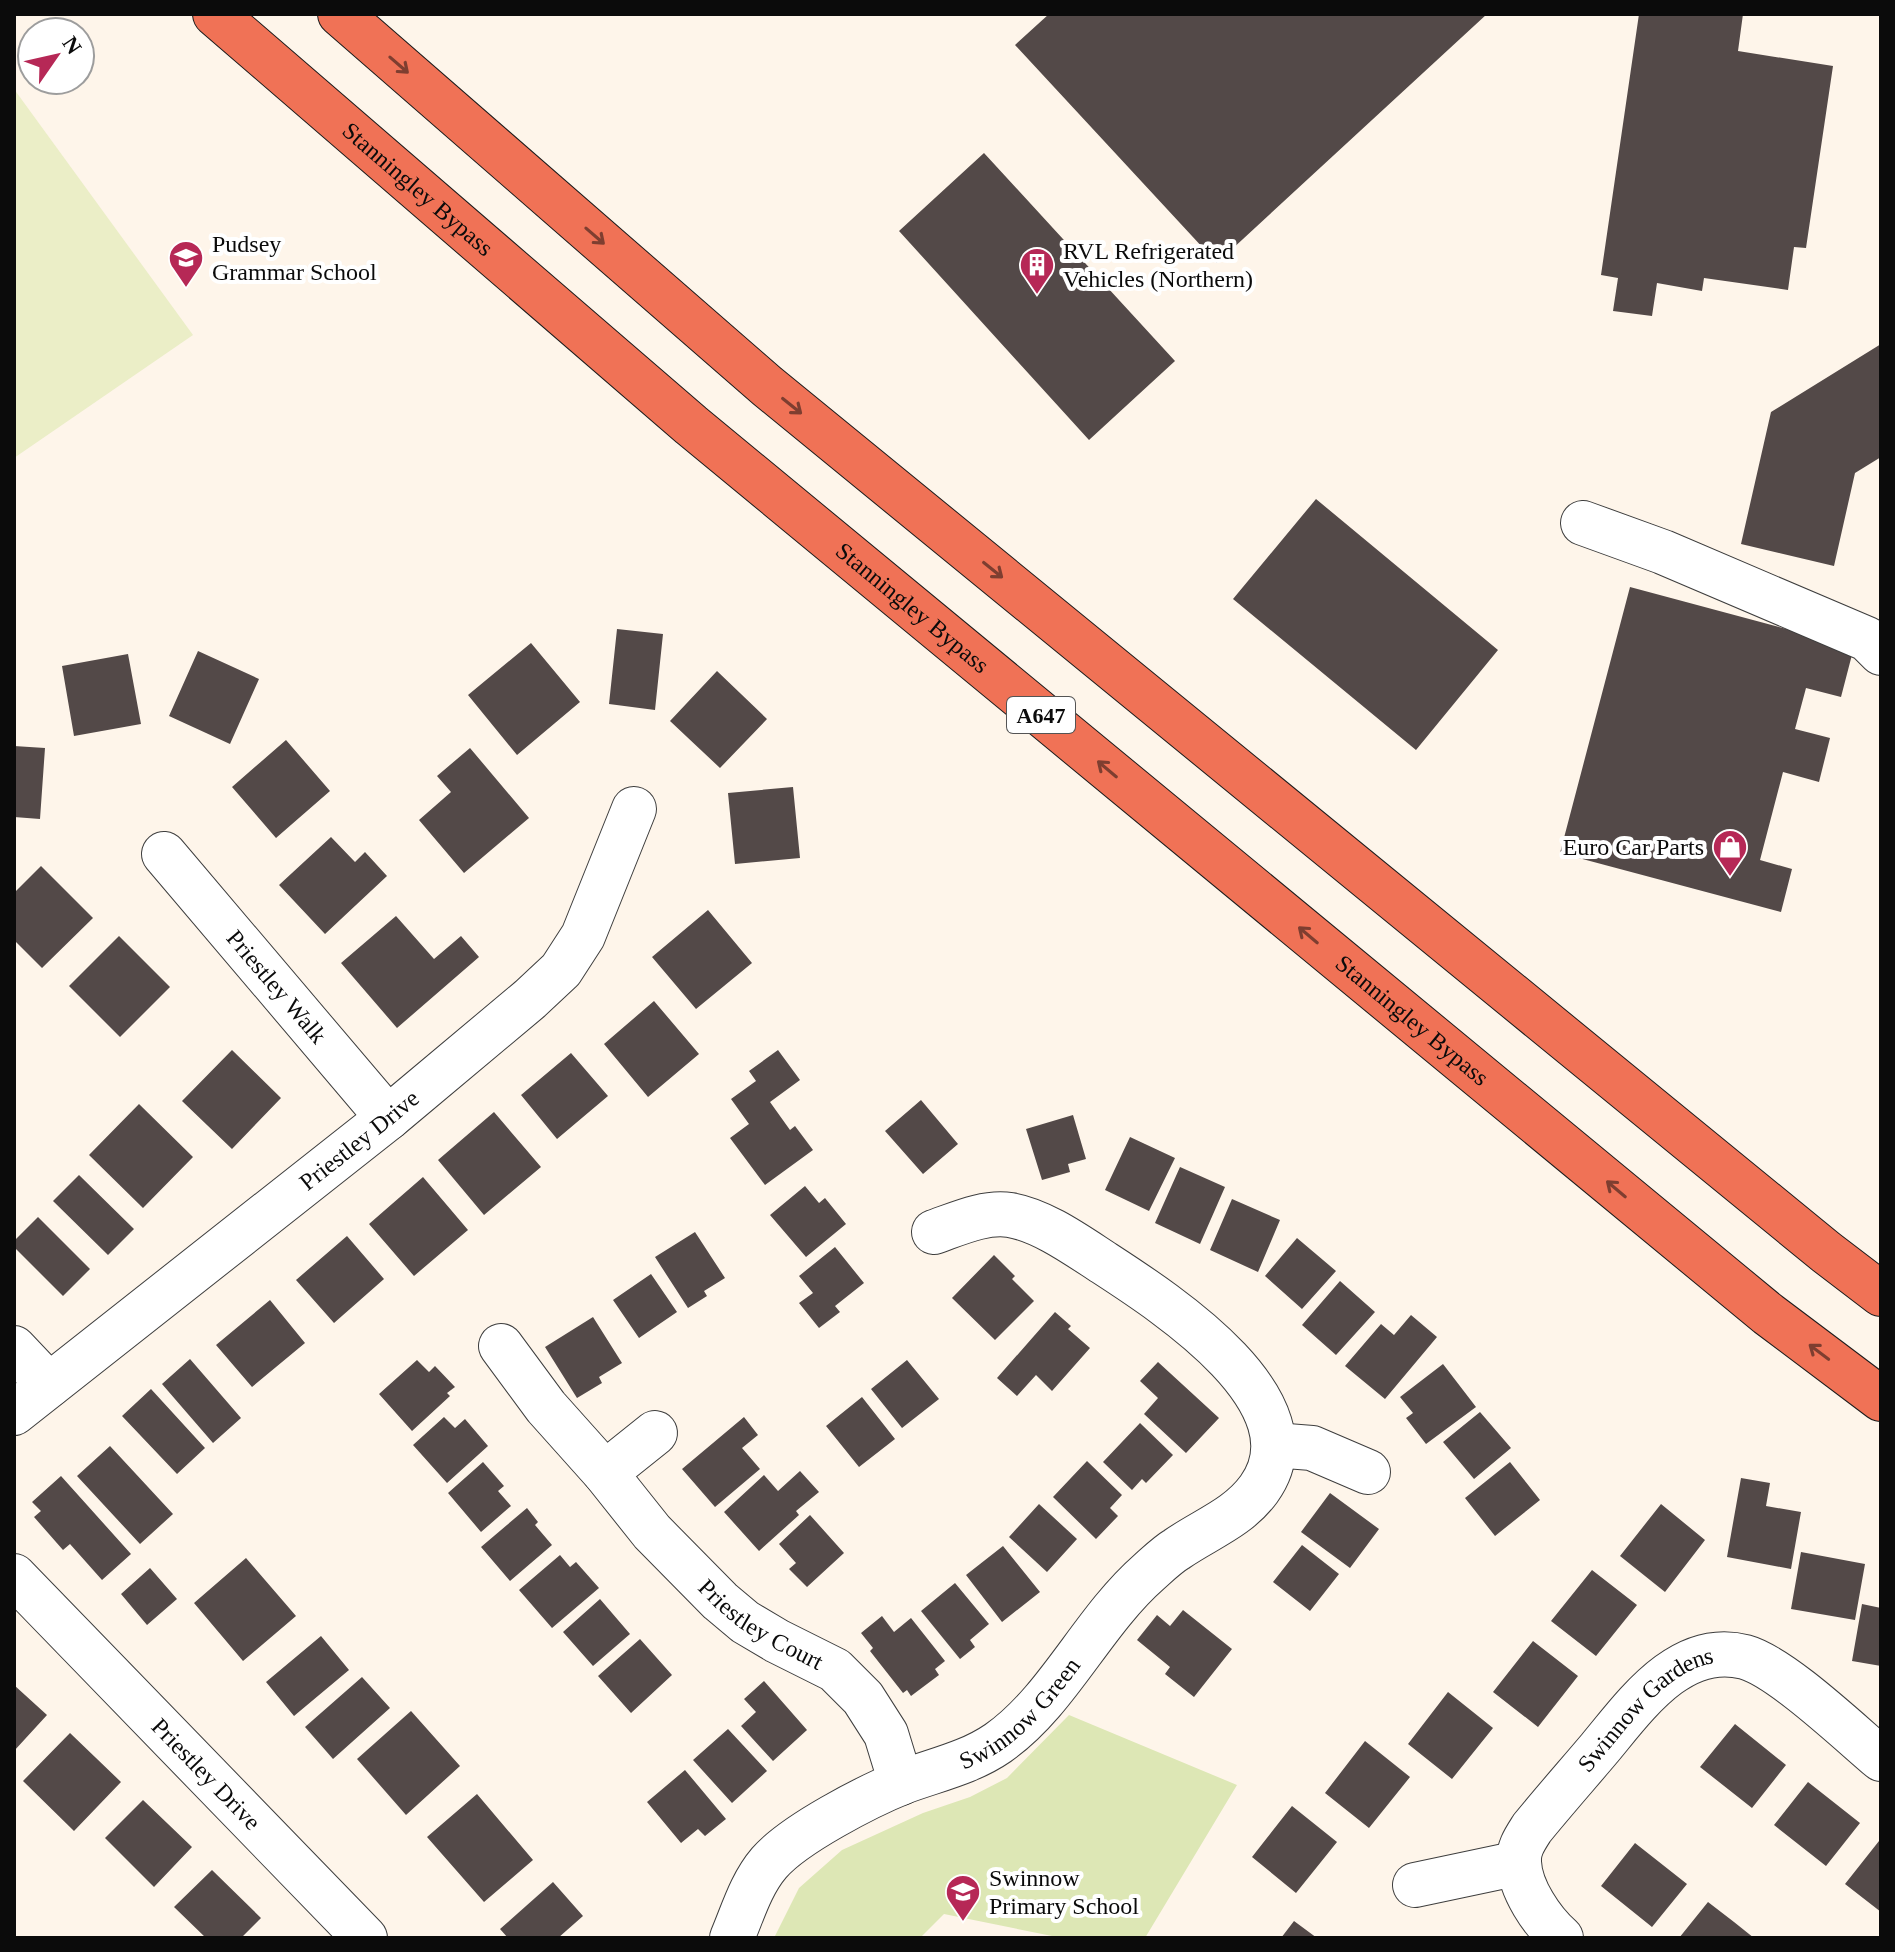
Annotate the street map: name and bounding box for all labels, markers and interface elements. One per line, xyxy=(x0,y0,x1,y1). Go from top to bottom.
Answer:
north arrow xyxy=(16,16,96,96)
text: N xyxy=(57,32,87,59)
one-way arrow xyxy=(388,56,408,74)
street label: Stanningley Bypass xyxy=(337,117,498,261)
one-way arrow xyxy=(585,227,605,245)
place label: Pudsey Grammar School xyxy=(212,231,377,285)
place label: RVL Refrigerated Vehicles (Northern) xyxy=(1063,238,1253,292)
school or university icon: Pudsey Grammar School xyxy=(167,239,205,289)
building icon: RVL Refrigerated Vehicles (Northern) xyxy=(1018,246,1056,296)
one-way arrow xyxy=(781,397,802,415)
street label: Stanningley Bypass xyxy=(831,537,994,678)
one-way arrow xyxy=(982,561,1003,579)
road number: A647 xyxy=(1007,697,1075,733)
one-way arrow xyxy=(1097,760,1118,778)
shop icon: Euro Car Parts xyxy=(1711,828,1749,878)
place label: Euro Car Parts xyxy=(1563,834,1704,860)
street label: Priestley Walk xyxy=(221,925,332,1048)
one-way arrow xyxy=(1298,926,1318,944)
street label: Stanningley Bypass xyxy=(1331,950,1494,1091)
street label: Priestley Drive xyxy=(295,1085,424,1196)
one-way arrow xyxy=(1606,1180,1627,1198)
one-way arrow xyxy=(1808,1344,1830,1361)
street label: Priestley Court xyxy=(693,1574,828,1675)
street label: Swinnow Gardens xyxy=(1572,1642,1715,1777)
street label: Swinnow Green xyxy=(956,1653,1085,1774)
street label: Priestley Drive xyxy=(146,1713,266,1835)
place label: Swinnow Primary School xyxy=(989,1865,1139,1919)
school or university icon: Swinnow Primary School xyxy=(944,1873,982,1923)

